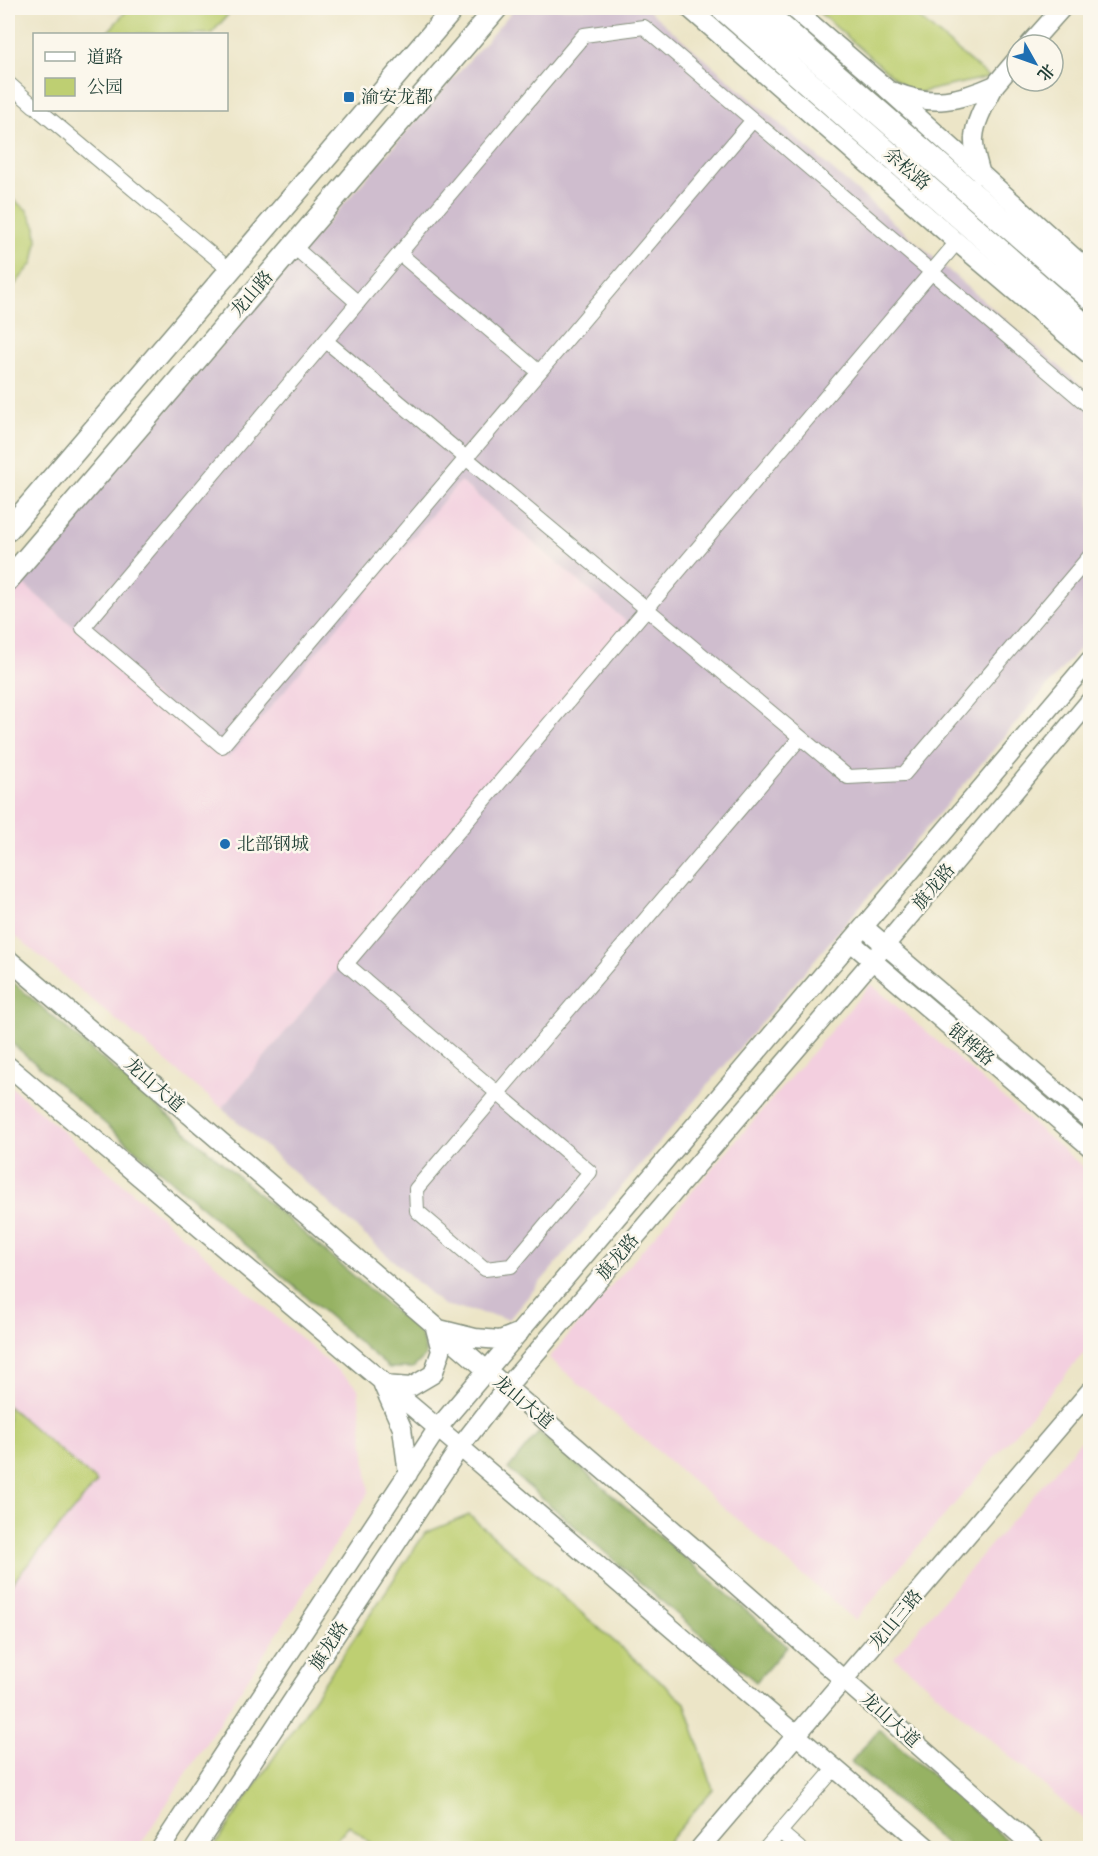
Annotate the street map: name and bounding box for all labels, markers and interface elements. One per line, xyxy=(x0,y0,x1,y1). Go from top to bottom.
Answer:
legend xyxy=(33,33,228,111)
north arrow xyxy=(1005,33,1065,93)
text: 道路 xyxy=(87,46,123,69)
text: 北 xyxy=(1033,59,1059,85)
text: 公园 xyxy=(87,76,123,99)
place label: 渝安龙都 xyxy=(361,86,433,109)
marker: 渝安龙都 xyxy=(342,90,356,104)
street label: 余松路 xyxy=(879,143,935,195)
street label: 龙山路 xyxy=(226,266,278,322)
place label: 北部钢城 xyxy=(237,833,309,856)
marker: 北部钢城 xyxy=(218,837,232,851)
street label: 旗龙路 xyxy=(908,859,960,915)
street label: 银桦路 xyxy=(943,1019,999,1071)
street label: 龙山大道 xyxy=(119,1053,189,1117)
street label: 旗龙路 xyxy=(592,1229,644,1285)
street label: 龙山大道 xyxy=(488,1370,558,1434)
street label: 龙山三路 xyxy=(864,1585,928,1655)
street label: 旗龙路 xyxy=(305,1617,353,1675)
street label: 龙山大道 xyxy=(856,1687,924,1753)

